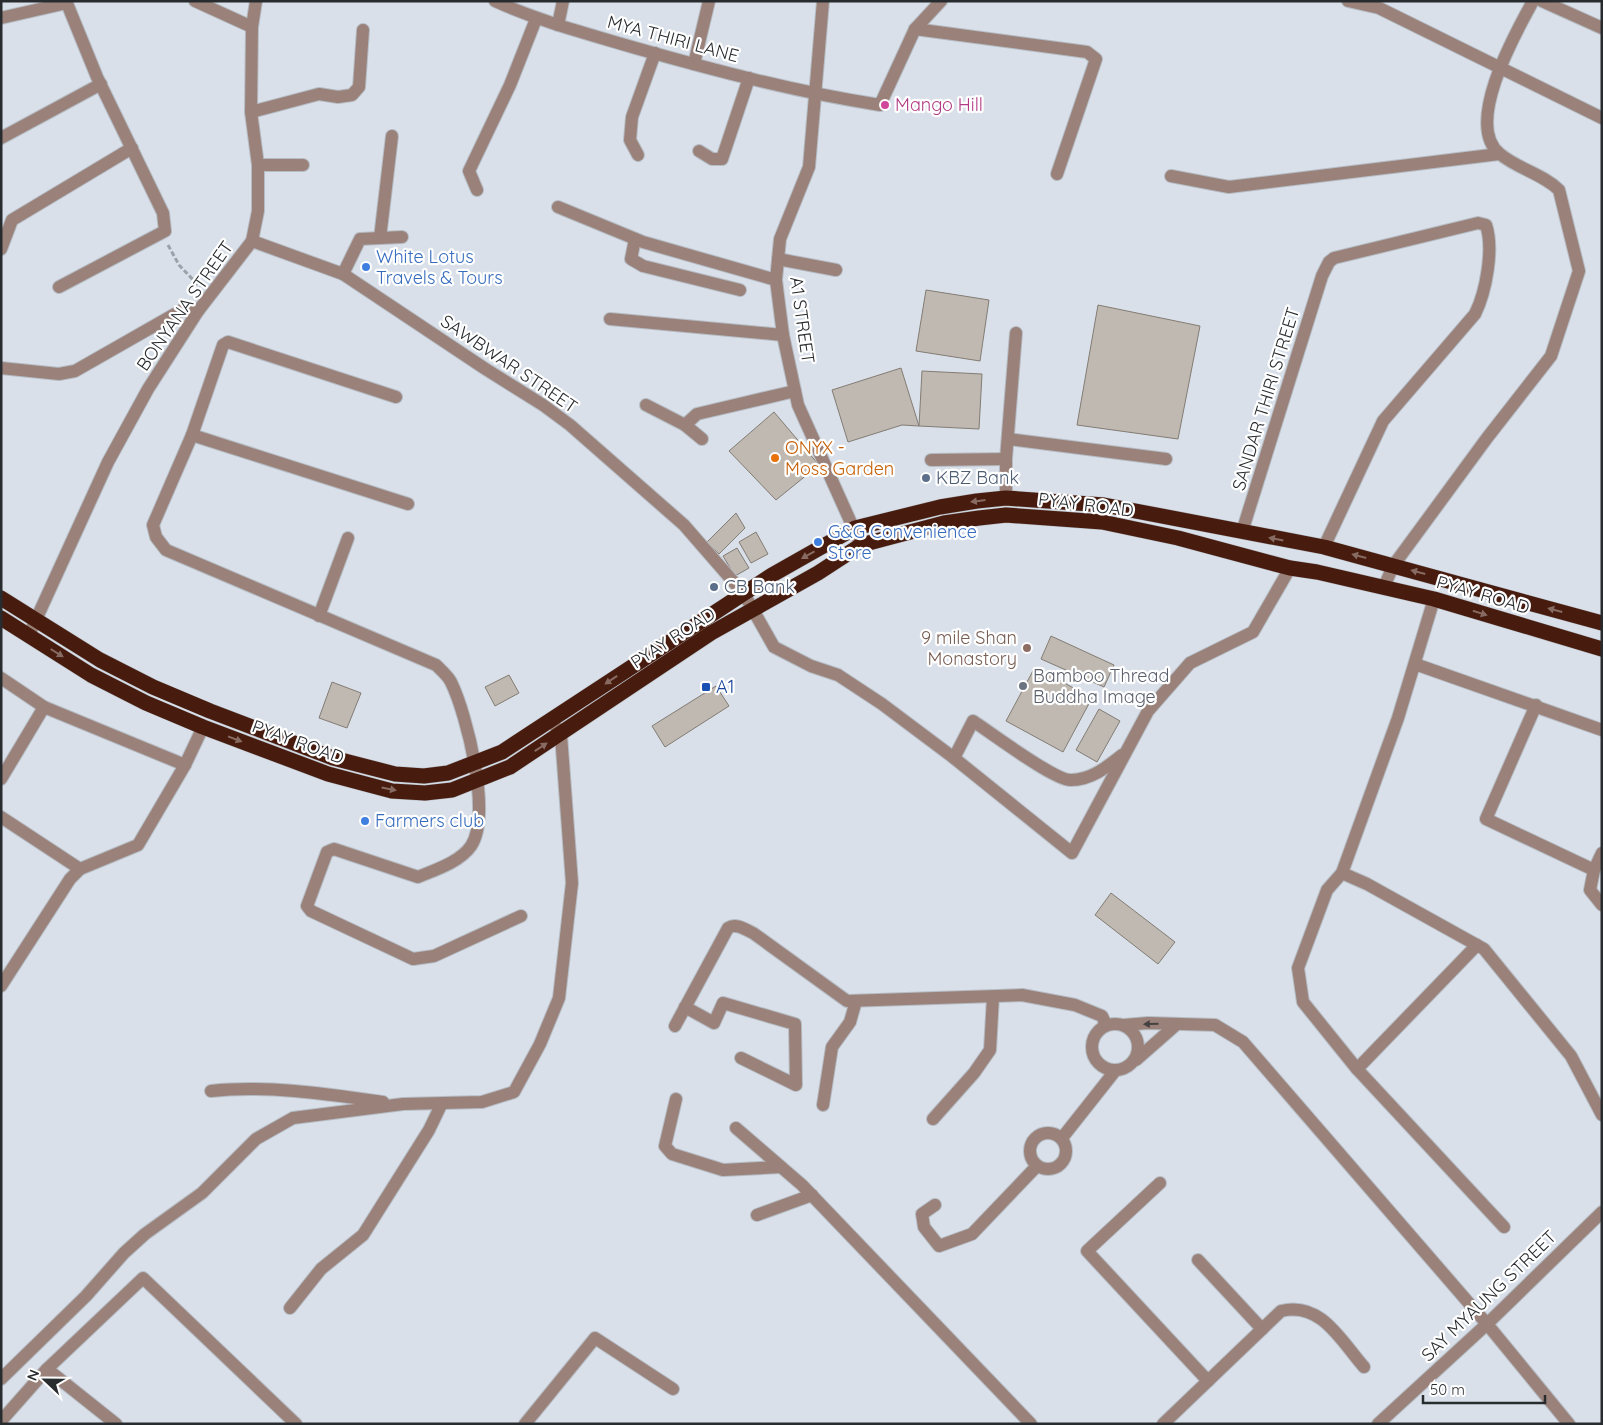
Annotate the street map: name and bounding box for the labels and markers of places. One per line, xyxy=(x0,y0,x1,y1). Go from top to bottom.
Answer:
place label: Mango Hill xyxy=(895,93,983,116)
marker: Mango Hill xyxy=(879,99,891,111)
place label: White Lotus Travels & Tours xyxy=(376,245,503,289)
marker: White Lotus Travels & Tours xyxy=(360,261,372,273)
place label: ONYX - Moss Garden xyxy=(785,436,894,480)
marker: ONYX - Moss Garden xyxy=(769,452,781,464)
place label: KBZ Bank xyxy=(936,466,1019,489)
marker: KBZ Bank xyxy=(920,472,932,484)
place label: G&G Convenience Store xyxy=(828,520,977,564)
marker: G&G Convenience Store xyxy=(812,536,824,548)
place label: CB Bank xyxy=(724,575,795,598)
marker: CB Bank xyxy=(708,581,720,593)
place label: 9 mile Shan Monastory xyxy=(921,626,1017,670)
marker: 9 mile Shan Monastory xyxy=(1021,642,1033,654)
place label: Bamboo Thread Buddha Image xyxy=(1033,664,1169,708)
place label: A1 xyxy=(716,675,734,698)
marker: Bamboo Thread Buddha Image xyxy=(1017,680,1029,692)
marker: A1 xyxy=(700,681,712,693)
place label: Farmers club xyxy=(375,809,484,832)
marker: Farmers club xyxy=(359,815,371,827)

